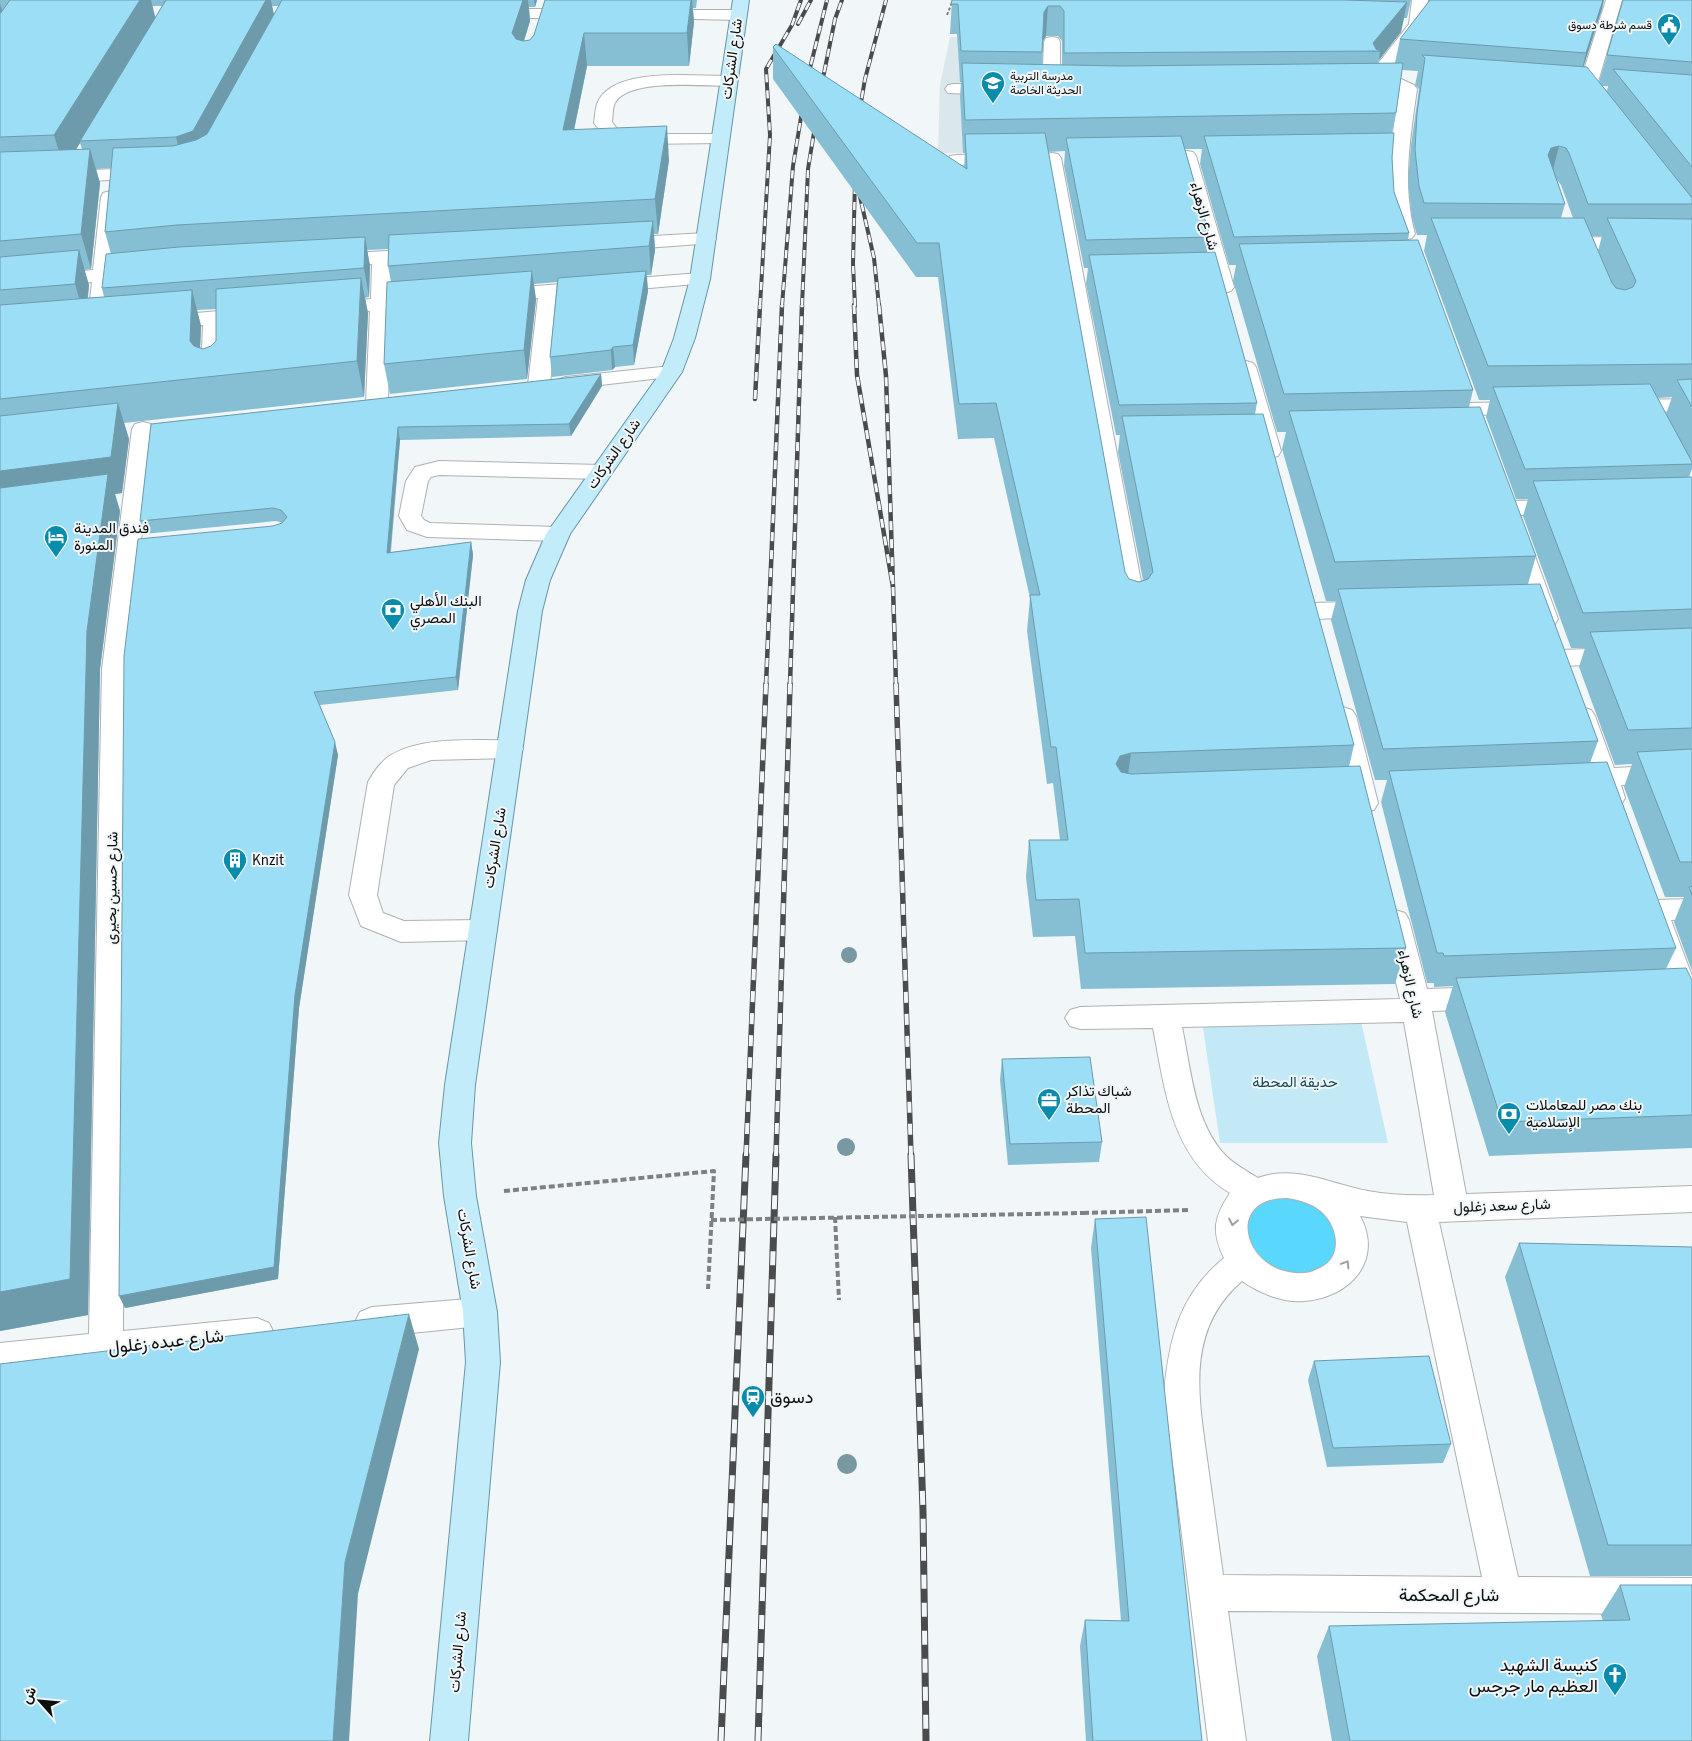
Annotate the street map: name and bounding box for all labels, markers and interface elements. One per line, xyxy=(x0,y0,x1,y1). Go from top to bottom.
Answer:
public building icon: قسم شرطة دسوق xyxy=(1656,12,1682,46)
street label: شارع الشركات xyxy=(716,17,748,101)
place label: قسم شرطة دسوق xyxy=(1568,17,1652,34)
place label: مدرسة التربية الحديثة الخاصة xyxy=(1010,68,1082,99)
school or university icon: مدرسة التربية الحديثة الخاصة xyxy=(980,70,1006,104)
street label: شارع الزهراء xyxy=(1184,179,1224,253)
street label: شارع الشركات xyxy=(582,414,646,494)
place label: فندق المدينة المنورة xyxy=(74,518,149,556)
hotel icon: فندق المدينة المنورة xyxy=(43,524,69,558)
place label: البنك الأهلي المصري xyxy=(410,591,482,631)
bank icon: البنك الأهلي المصري xyxy=(380,597,406,631)
street label: شارع الشركات xyxy=(478,806,512,890)
street label: شارع حسين بحيرى xyxy=(101,831,123,944)
building icon: Knzit xyxy=(222,847,248,881)
place label: Knzit xyxy=(252,850,284,871)
street label: شارع الزهراء xyxy=(1392,947,1428,1021)
park label: حديقة المحطة xyxy=(1252,1072,1338,1093)
place label: شباك تذاكر المحطة xyxy=(1065,1081,1132,1119)
office icon: شباك تذاكر المحطة xyxy=(1036,1087,1062,1121)
place label: بنك مصر للمعاملات الإسلامية xyxy=(1526,1095,1642,1133)
bank icon: بنك مصر للمعاملات الإسلامية xyxy=(1496,1101,1522,1135)
street label: شارع سعد زغلول xyxy=(1453,1194,1551,1218)
street label: شارع الشركات xyxy=(452,1207,486,1291)
one-way arrow xyxy=(1228,1217,1238,1226)
one-way arrow xyxy=(1340,1260,1350,1269)
street label: شارع عبده زغلول xyxy=(107,1323,225,1361)
station icon: دسوق xyxy=(740,1384,766,1418)
place label: دسوق xyxy=(770,1385,813,1410)
street label: شارع المحكمة xyxy=(1399,1583,1499,1608)
street label: شارع الشركات xyxy=(444,1610,472,1694)
place label: كنيسة الشهيد العظيم مار جرجس xyxy=(1469,1653,1598,1699)
church icon: كنيسة الشهيد العظيم مار جرجس xyxy=(1602,1662,1628,1696)
north arrow xyxy=(15,1676,65,1726)
text: ش xyxy=(17,1683,42,1708)

